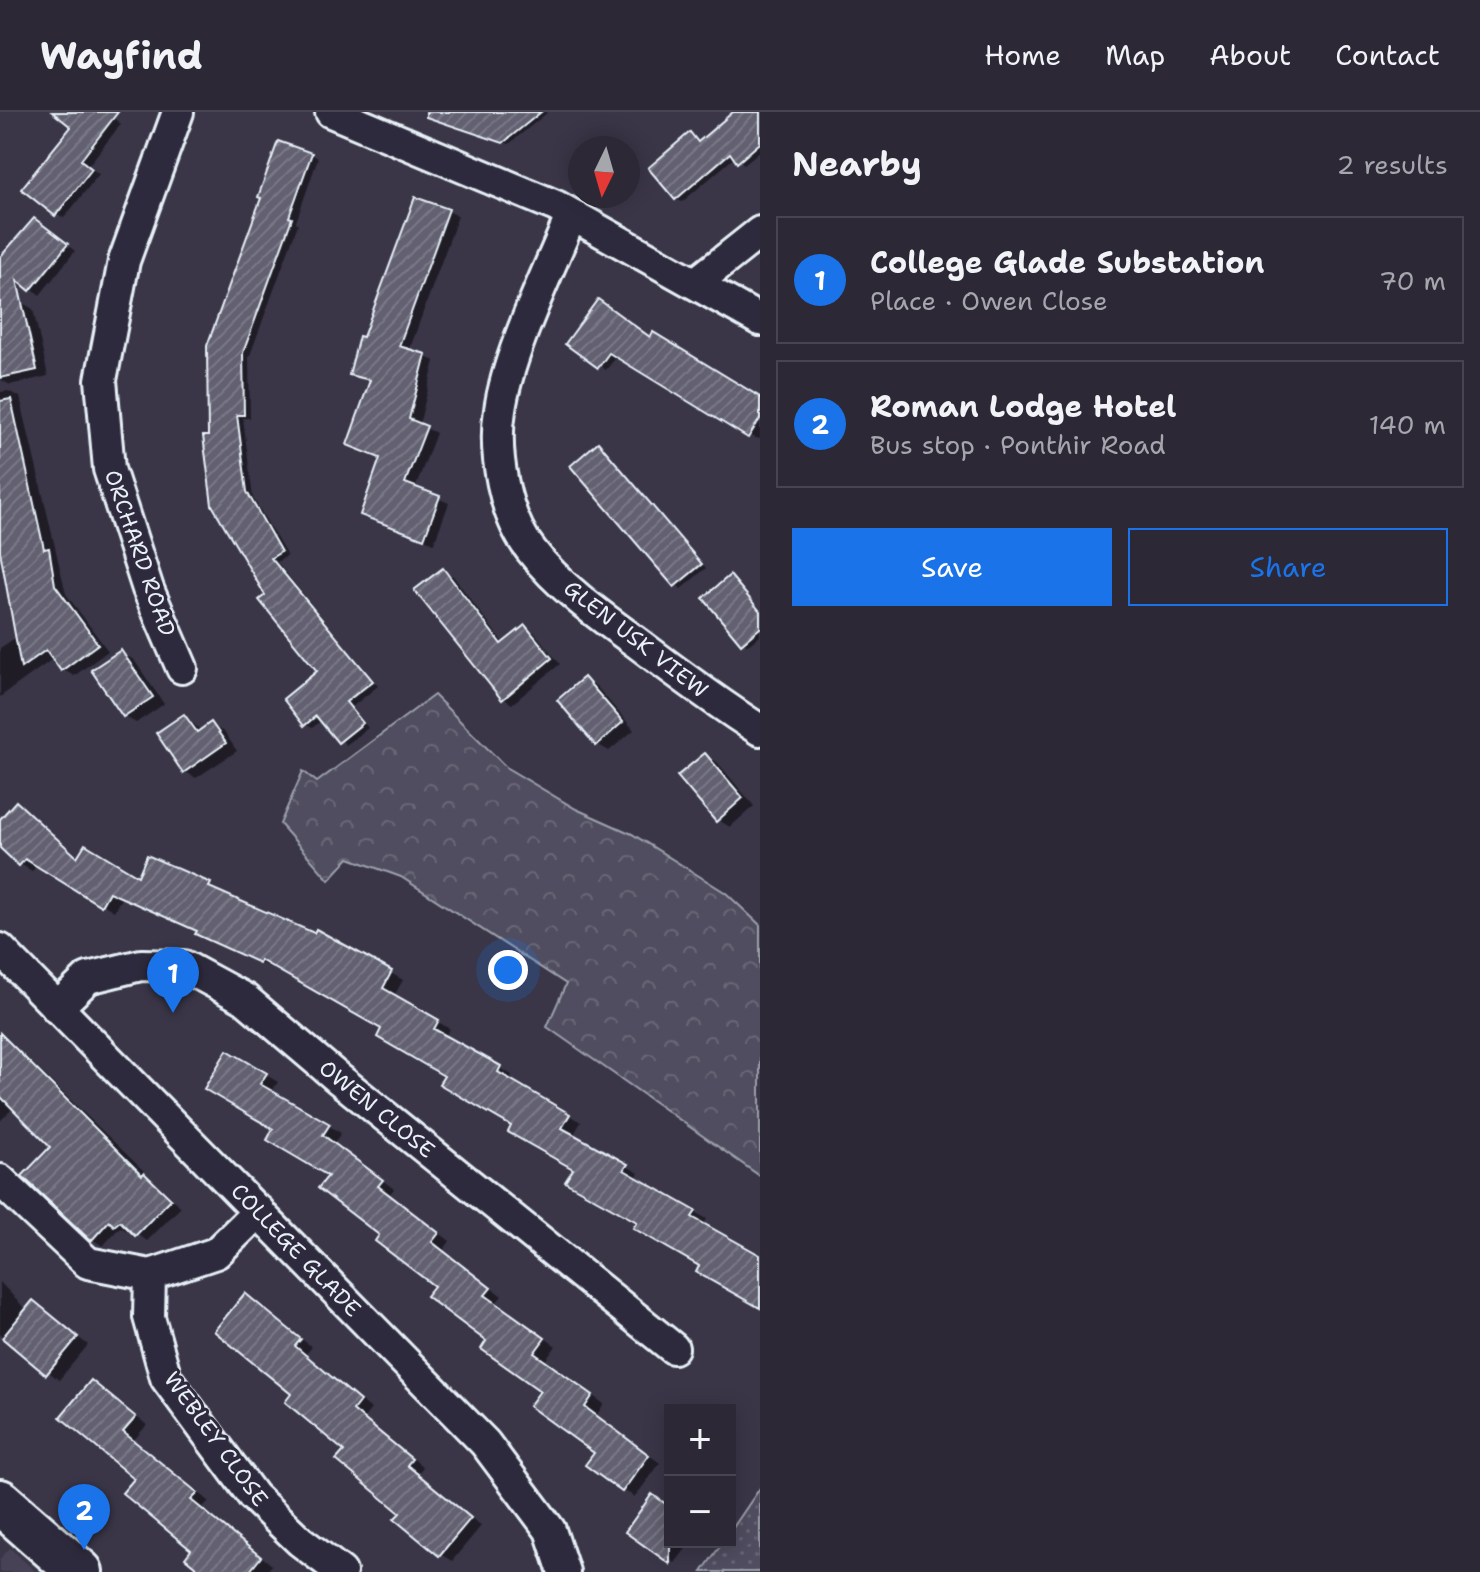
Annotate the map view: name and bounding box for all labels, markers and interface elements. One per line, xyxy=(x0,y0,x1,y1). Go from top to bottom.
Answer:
text: Wayfind xyxy=(40,30,203,81)
text: Home xyxy=(984,36,1061,74)
text: Map xyxy=(1105,36,1165,74)
text: About xyxy=(1209,36,1291,74)
text: Contact xyxy=(1335,36,1440,74)
north arrow xyxy=(568,136,640,208)
text: Nearby xyxy=(792,141,922,187)
text: 2 results xyxy=(1336,147,1448,182)
text: College Glade Substation xyxy=(870,242,1264,283)
text: 1 xyxy=(814,263,826,298)
text: 70 m xyxy=(1379,263,1446,298)
text: Place · Owen Close xyxy=(870,283,1108,318)
text: Roman Lodge Hotel xyxy=(870,386,1176,427)
text: 2 xyxy=(811,407,829,442)
text: 140 m xyxy=(1369,407,1446,442)
text: Bus stop · Ponthir Road xyxy=(870,427,1166,462)
street label: ORCHARD ROAD xyxy=(98,466,182,640)
button: Save xyxy=(792,528,1112,606)
button: Share xyxy=(1128,528,1448,606)
street label: GLEN USK VIEW xyxy=(558,574,714,704)
pin: 1 xyxy=(147,947,199,1013)
your location xyxy=(488,950,528,990)
street label: OWEN CLOSE xyxy=(313,1053,441,1165)
street label: COLLEGE GLADE xyxy=(225,1177,367,1323)
street label: WEBLEY CLOSE xyxy=(157,1366,275,1512)
map controls xyxy=(664,1404,736,1548)
button: + xyxy=(664,1404,736,1476)
button: − xyxy=(664,1476,736,1548)
pin: 2 xyxy=(58,1484,110,1550)

